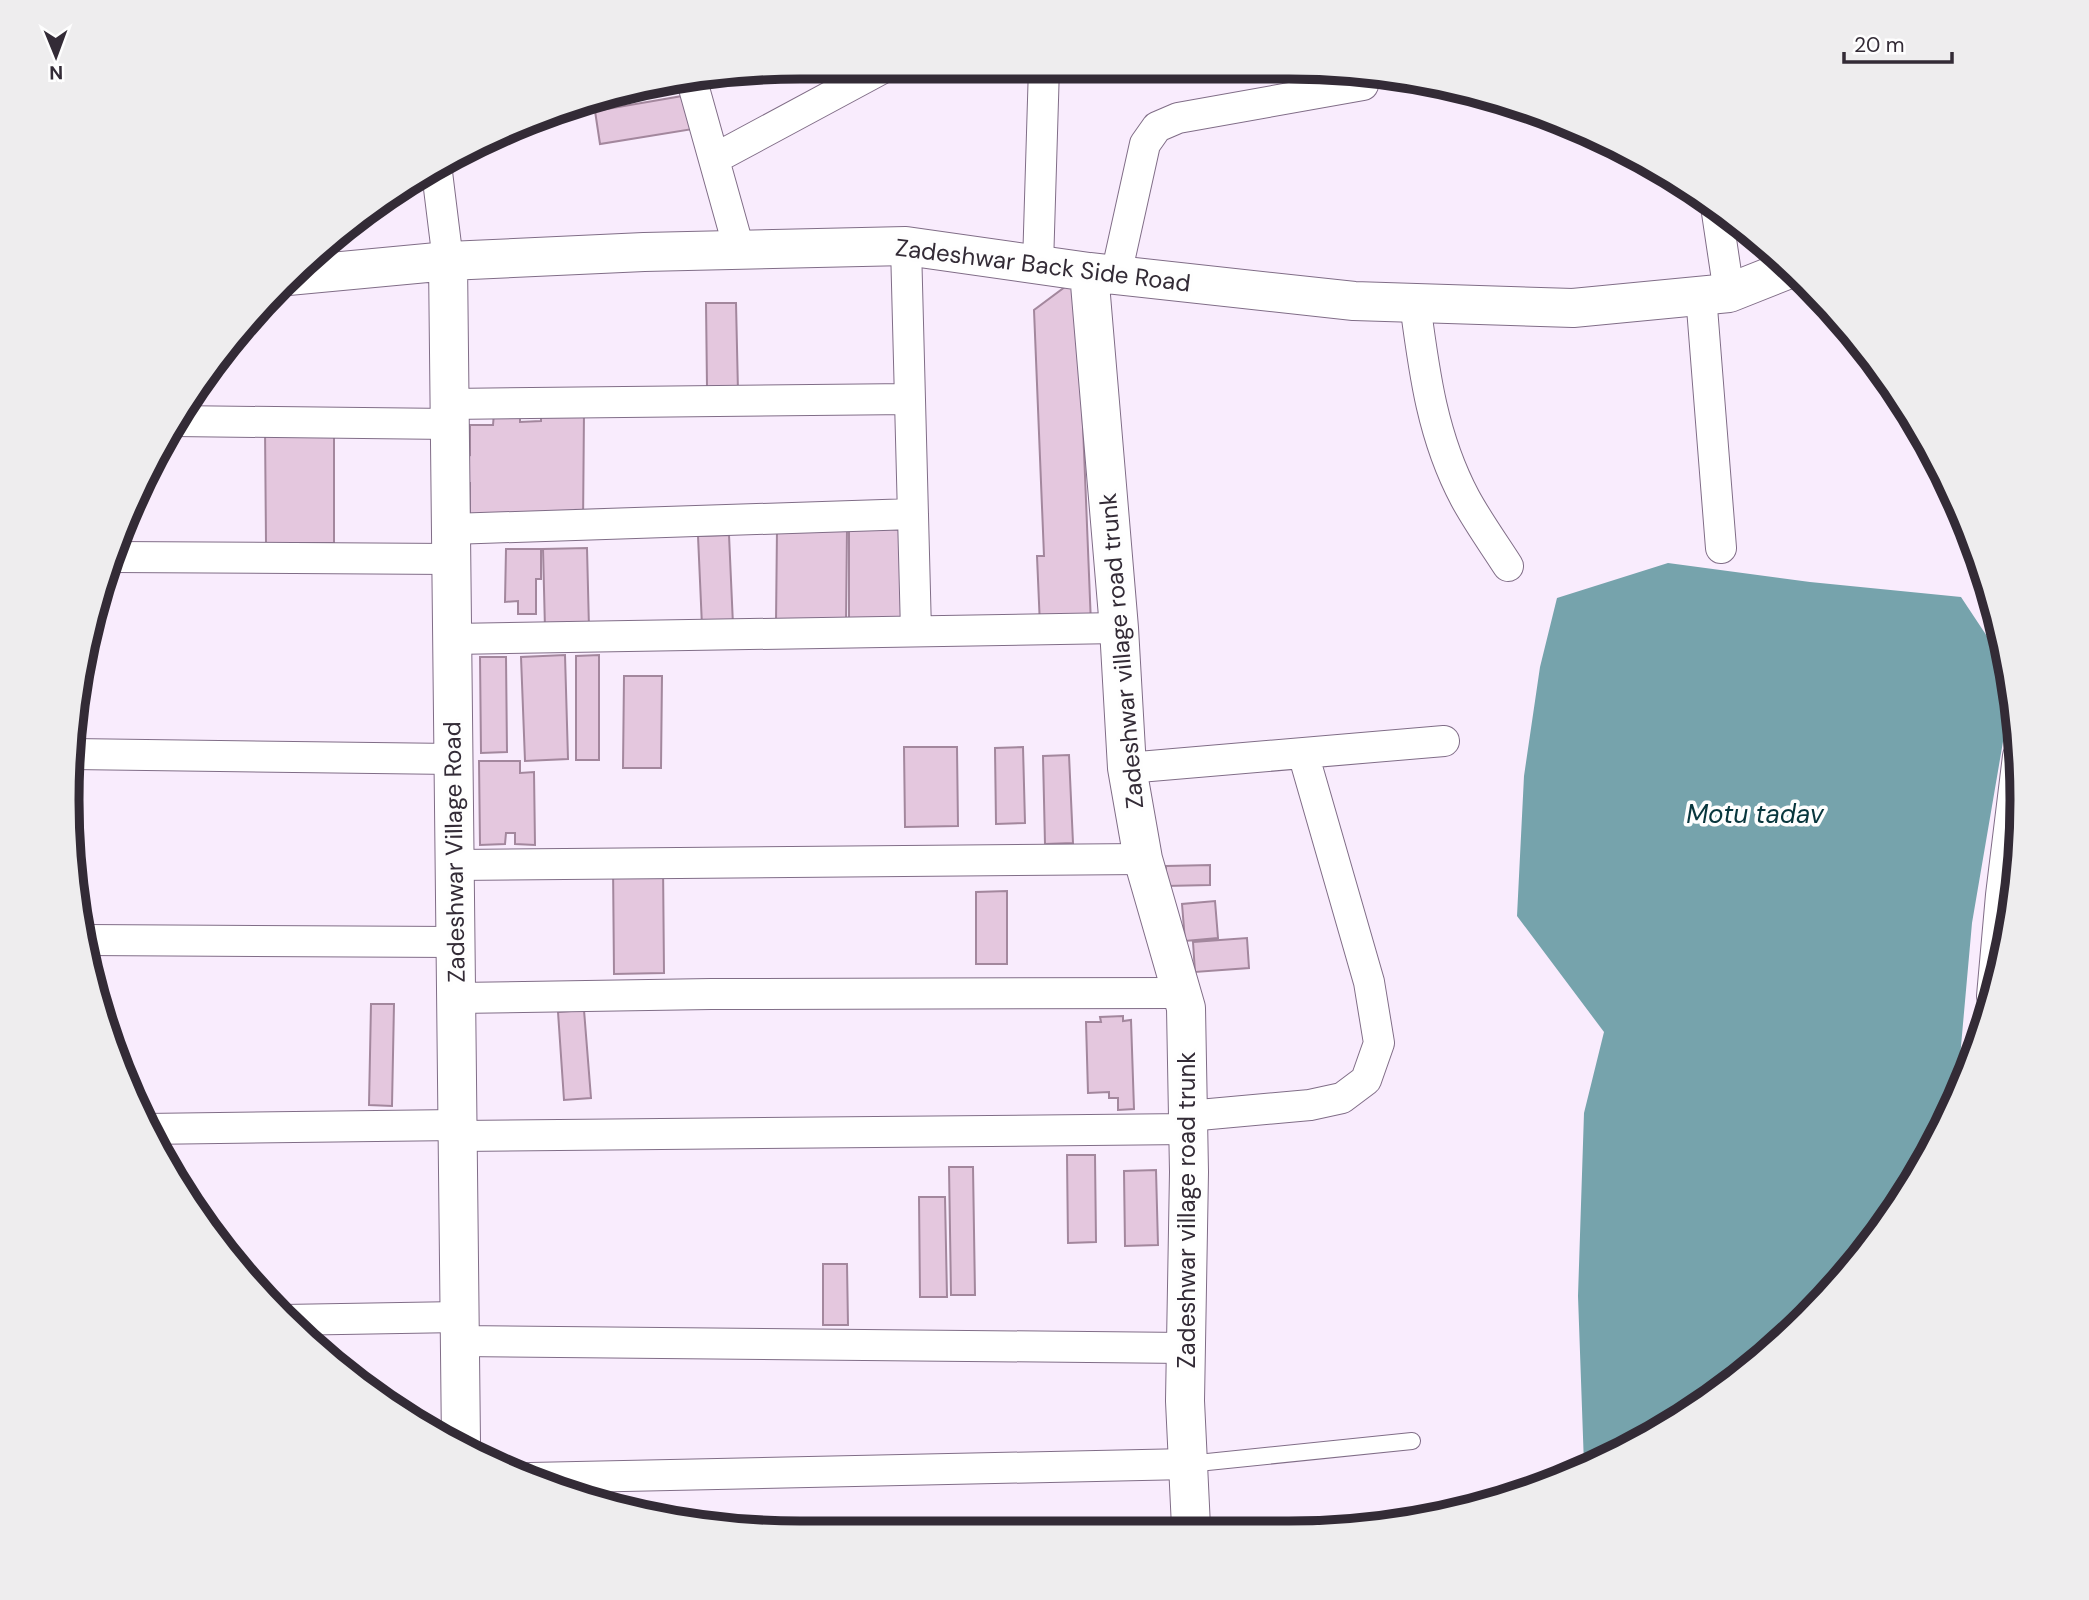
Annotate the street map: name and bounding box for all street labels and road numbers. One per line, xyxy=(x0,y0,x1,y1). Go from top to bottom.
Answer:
street label: Zadeshwar Back Side Road xyxy=(894,232,1192,298)
street label: Zadeshwar village road trunk xyxy=(1092,492,1150,810)
street label: Zadeshwar Village Road xyxy=(436,721,472,983)
street label: Zadeshwar village road trunk xyxy=(1171,1052,1202,1368)

